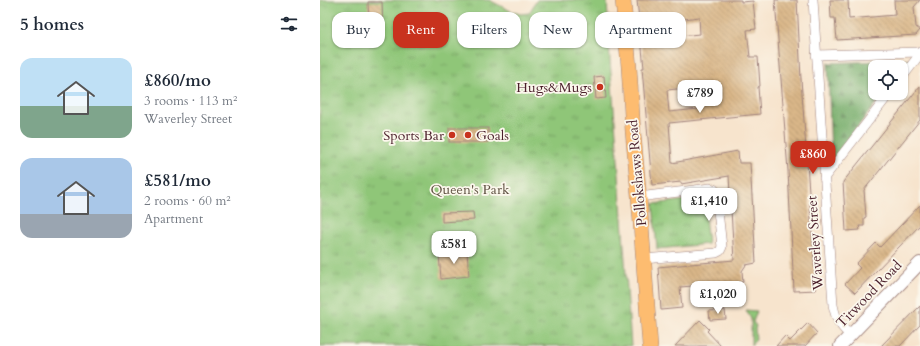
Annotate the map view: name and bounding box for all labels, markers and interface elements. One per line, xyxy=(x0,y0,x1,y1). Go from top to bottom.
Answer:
chip: Buy xyxy=(332,12,385,48)
chip: Rent xyxy=(393,12,449,48)
chip: Filters xyxy=(457,12,521,48)
chip: New xyxy=(529,12,587,48)
chip: Apartment xyxy=(595,12,686,48)
text: 5 homes xyxy=(20,13,84,36)
icon: filters xyxy=(278,13,300,35)
map controls xyxy=(868,60,908,100)
button: locate xyxy=(868,60,908,100)
text: £860/mo xyxy=(144,69,211,92)
icon: home xyxy=(52,74,100,122)
place label: Hugs&Mugs xyxy=(516,78,592,97)
pin: £789 xyxy=(676,80,724,114)
marker: Hugs&Mugs xyxy=(595,82,605,92)
text: £789 xyxy=(686,84,714,102)
text: 3 rooms · 113 m² xyxy=(144,92,237,110)
text: Waverley Street xyxy=(144,110,232,128)
street label: Pollokshaws Road xyxy=(623,118,651,227)
place label: Sports Bar xyxy=(383,126,445,145)
place label: Goals xyxy=(476,126,509,145)
marker: Sports Bar xyxy=(447,130,457,140)
marker: Goals xyxy=(463,130,473,140)
pin: £860 xyxy=(789,141,837,175)
text: £860 xyxy=(799,145,827,163)
text: £581/mo xyxy=(144,169,211,192)
icon: home xyxy=(52,174,100,222)
park label: Queen's Park xyxy=(431,180,510,199)
pin: £1,410 xyxy=(676,188,742,222)
text: 2 rooms · 60 m² xyxy=(144,192,231,210)
text: £1,410 xyxy=(690,192,728,210)
street label: Waverley Street xyxy=(802,194,828,292)
text: Apartment xyxy=(144,210,203,228)
pin: £581 xyxy=(430,231,478,265)
text: £581 xyxy=(440,235,468,253)
street label: Titwood Road xyxy=(832,256,906,332)
pin: £1,020 xyxy=(685,281,751,315)
text: £1,020 xyxy=(699,285,737,303)

